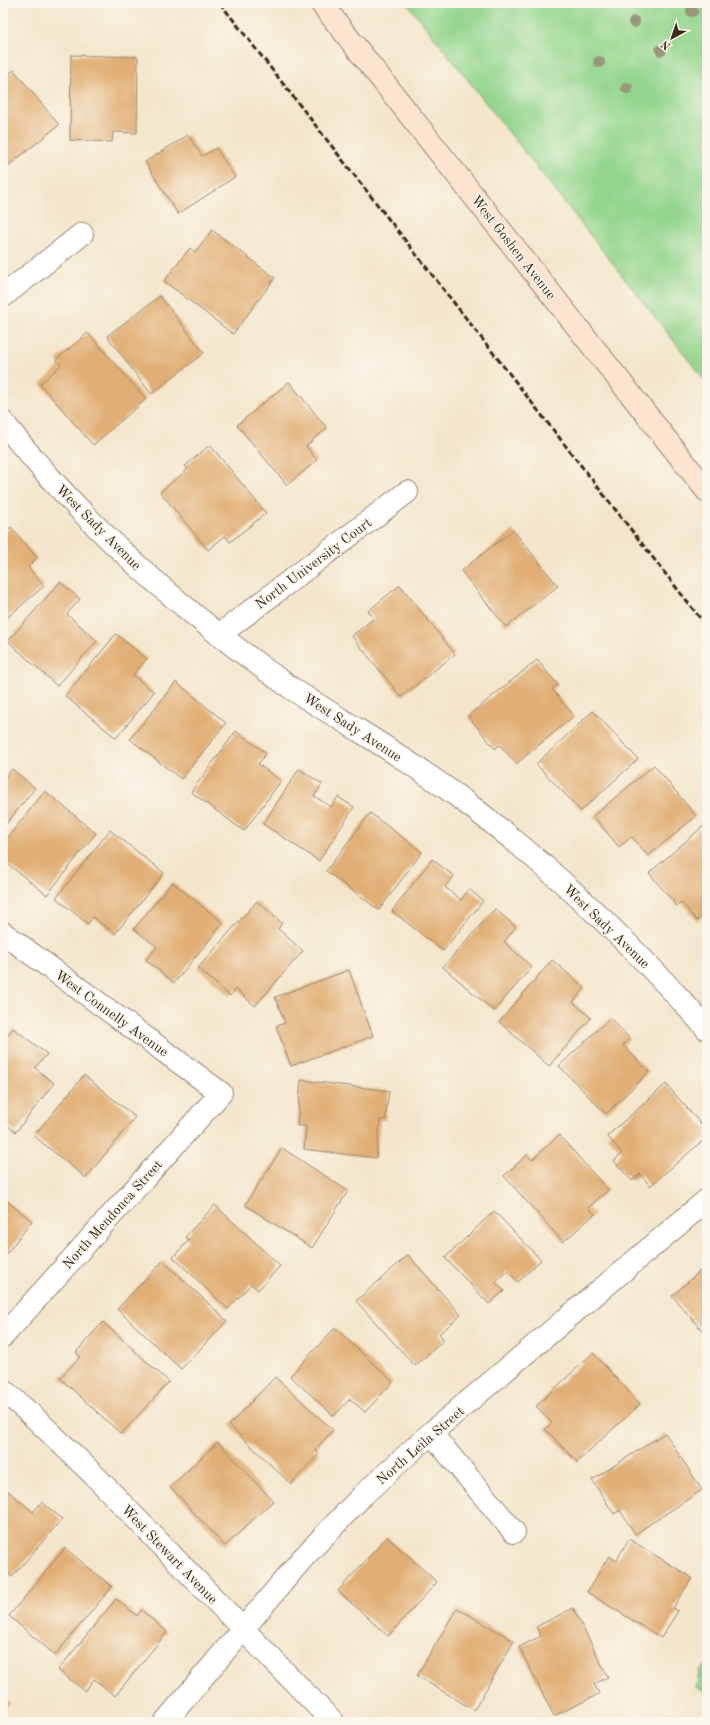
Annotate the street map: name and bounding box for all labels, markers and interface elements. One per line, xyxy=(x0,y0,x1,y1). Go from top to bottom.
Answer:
north arrow xyxy=(652,18,692,58)
text: N xyxy=(659,37,673,51)
street label: West Goshen Avenue xyxy=(468,193,558,302)
street label: West Sady Avenue xyxy=(53,483,143,573)
street label: North University Court xyxy=(253,516,374,612)
street label: West Sady Avenue xyxy=(301,691,404,765)
street label: West Sady Avenue xyxy=(561,882,652,971)
street label: West Connelly Avenue xyxy=(52,968,171,1060)
street label: North Mendonca Street xyxy=(60,1157,165,1272)
street label: North Leila Street xyxy=(374,1404,467,1488)
street label: West Stewart Avenue xyxy=(119,1503,220,1607)

